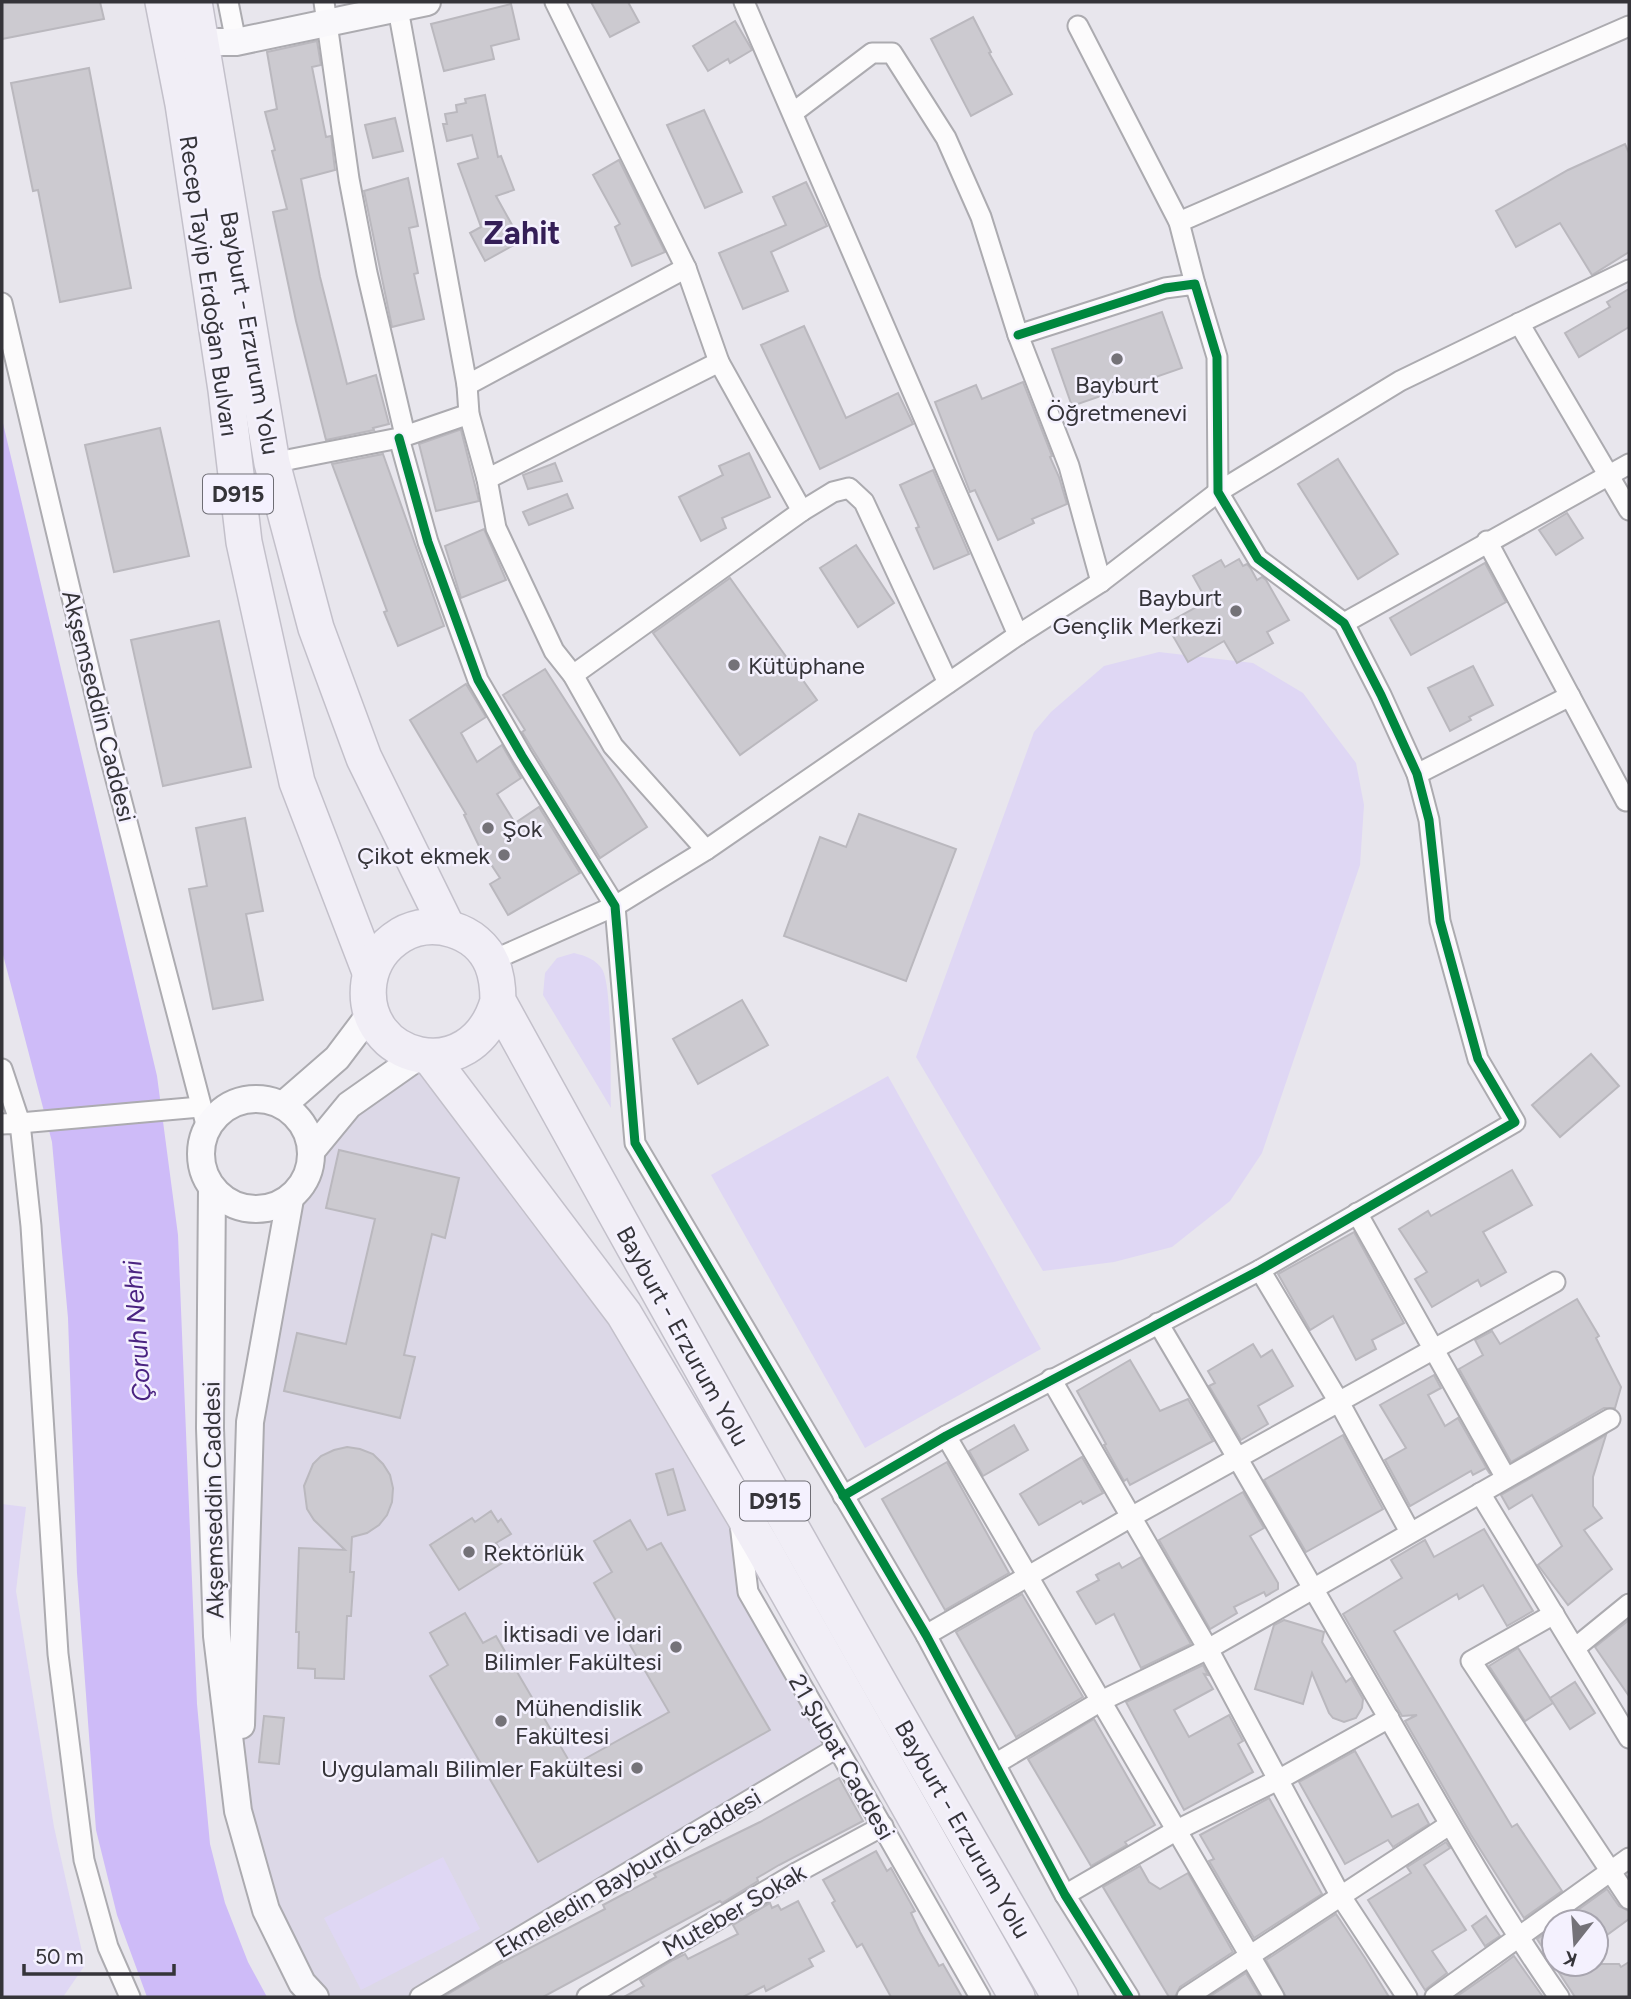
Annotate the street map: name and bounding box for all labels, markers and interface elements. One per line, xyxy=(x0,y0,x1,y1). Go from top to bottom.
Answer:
street label: Recep Tayip Erdoğan Bulvarı xyxy=(173,134,245,438)
street label: Bayburt - Erzurum Yolu xyxy=(214,209,286,457)
district label: Zahit xyxy=(484,214,560,252)
marker: Bayburt Öğretmenevi xyxy=(1109,351,1125,367)
place label: Bayburt Öğretmenevi xyxy=(1047,370,1187,427)
road number: D915 xyxy=(203,474,273,514)
place label: Bayburt Gençlik Merkezi xyxy=(1053,583,1222,640)
street label: Akşemseddin Caddesi xyxy=(56,587,142,825)
marker: Bayburt Gençlik Merkezi xyxy=(1228,603,1244,619)
place label: Kütüphane xyxy=(748,651,865,680)
marker: Kütüphane xyxy=(726,657,742,673)
place label: Şok xyxy=(502,814,543,843)
marker: Şok xyxy=(480,820,496,836)
place label: Çikot ekmek xyxy=(357,841,490,870)
marker: Çikot ekmek xyxy=(496,847,512,863)
street label: Bayburt - Erzurum Yolu xyxy=(610,1221,756,1451)
water label: Çoruh Nehri xyxy=(116,1258,158,1403)
street label: Akşemseddin Caddesi xyxy=(196,1381,230,1619)
road number: D915 xyxy=(740,1482,810,1520)
place label: Rektörlük xyxy=(483,1538,584,1567)
marker: Rektörlük xyxy=(461,1544,477,1560)
place label: İktisadi ve İdari Bilimler Fakültesi xyxy=(484,1619,662,1676)
marker: İktisadi ve İdari Bilimler Fakültesi xyxy=(668,1639,684,1655)
street label: 21 Şubat Caddesi xyxy=(783,1669,901,1845)
place label: Mühendislik Fakültesi xyxy=(515,1693,642,1750)
marker: Mühendislik Fakültesi xyxy=(493,1713,509,1729)
street label: Bayburt - Erzurum Yolu xyxy=(889,1715,1037,1943)
place label: Uygulamalı Bilimler Fakültesi xyxy=(321,1754,623,1783)
marker: Uygulamalı Bilimler Fakültesi xyxy=(629,1760,645,1776)
street label: Ekmeledin Bayburdi Caddesi xyxy=(490,1782,766,1964)
street label: Muteber Sokak xyxy=(657,1857,811,1963)
north arrow xyxy=(1540,1908,1610,1978)
scale bar xyxy=(24,1932,175,1976)
text: 50 m xyxy=(35,1944,84,1969)
text: K xyxy=(1560,1946,1580,1972)

